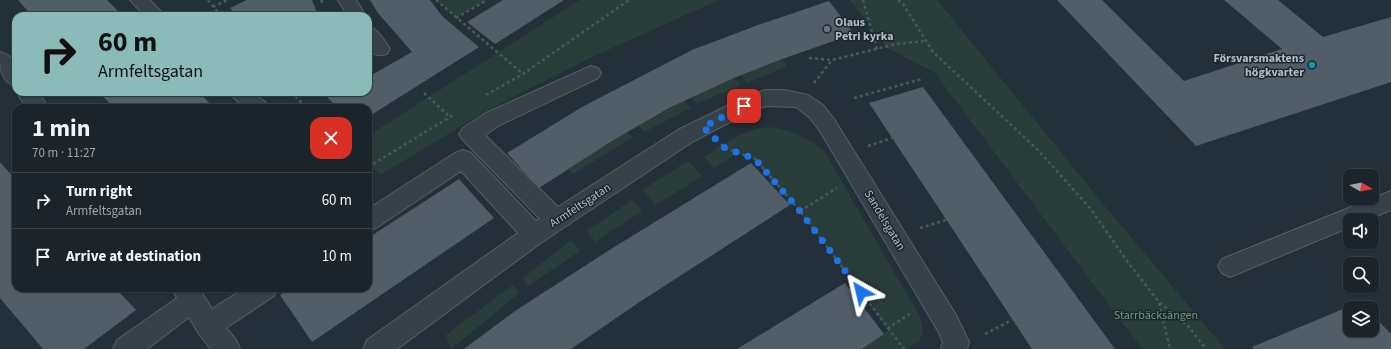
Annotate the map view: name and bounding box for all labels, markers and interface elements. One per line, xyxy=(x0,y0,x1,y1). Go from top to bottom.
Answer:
place label: Olaus Petri kyrka xyxy=(835,14,893,45)
text: 60 m xyxy=(98,22,157,62)
marker: Olaus Petri kyrka xyxy=(822,24,832,34)
icon: right xyxy=(32,28,84,80)
place label: Försvarsmaktens högkvarter xyxy=(1213,50,1304,81)
text: Armfeltsgatan xyxy=(98,59,203,84)
marker: Försvarsmaktens högkvarter xyxy=(1307,60,1317,70)
pin xyxy=(727,89,761,123)
icon: arrive xyxy=(733,95,755,117)
text: 1 min xyxy=(32,111,90,146)
button: close xyxy=(310,117,352,159)
text: 70 m · 11:27 xyxy=(32,144,96,162)
north arrow xyxy=(1343,169,1379,205)
map controls xyxy=(1343,169,1379,337)
street label: Armfeltsgatan xyxy=(546,179,614,232)
text: Turn right xyxy=(66,181,132,202)
street label: Sandelsgatan xyxy=(860,187,909,254)
icon: right xyxy=(32,190,54,212)
text: 60 m xyxy=(322,190,352,211)
text: Armfeltsgatan xyxy=(66,202,142,220)
button: sound xyxy=(1343,213,1379,249)
icon: arrive xyxy=(32,246,54,268)
text: Arrive at destination xyxy=(66,246,201,267)
text: 10 m xyxy=(322,246,352,267)
button: search xyxy=(1343,257,1379,293)
position arrow xyxy=(840,271,882,313)
button: layers xyxy=(1343,301,1379,337)
park label: Starrbäcksängen xyxy=(1114,307,1198,324)

